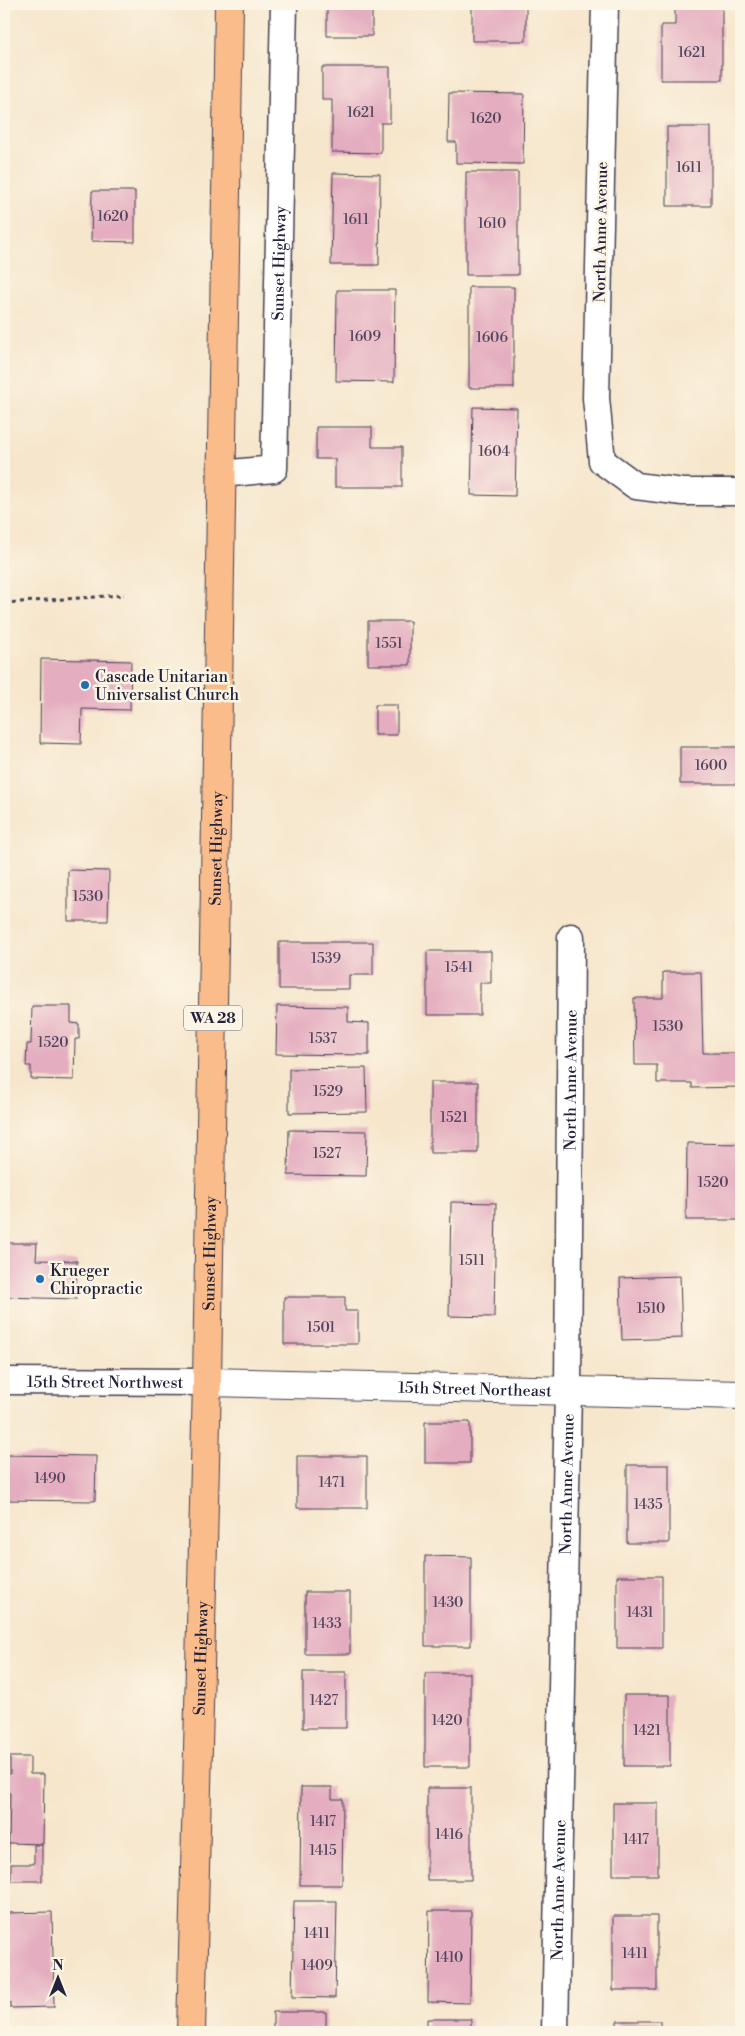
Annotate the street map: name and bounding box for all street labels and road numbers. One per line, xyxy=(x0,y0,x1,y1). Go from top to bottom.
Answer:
street label: North Anne Avenue xyxy=(590,161,612,303)
street label: Sunset Highway xyxy=(268,206,291,321)
street label: Sunset Highway xyxy=(206,791,227,906)
road number: WA 28 xyxy=(184,1006,242,1030)
street label: North Anne Avenue xyxy=(561,1010,582,1151)
street label: Sunset Highway xyxy=(199,1196,221,1311)
street label: 15th Street Northwest xyxy=(27,1372,184,1393)
street label: 15th Street Northeast xyxy=(398,1378,552,1401)
street label: North Anne Avenue xyxy=(556,1413,579,1555)
street label: Sunset Highway xyxy=(190,1600,213,1716)
street label: North Anne Avenue xyxy=(547,1819,570,1961)

